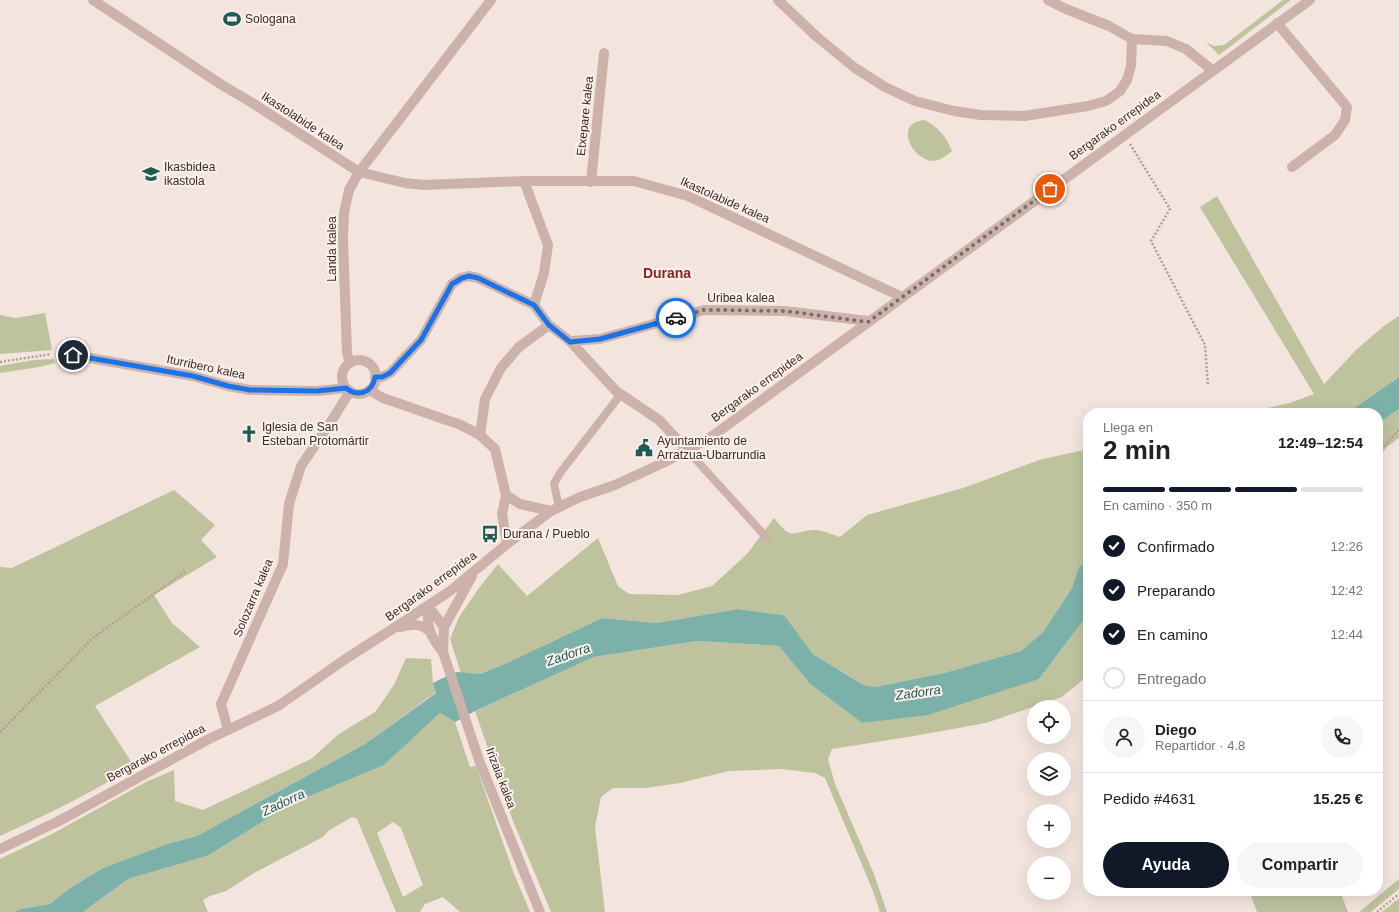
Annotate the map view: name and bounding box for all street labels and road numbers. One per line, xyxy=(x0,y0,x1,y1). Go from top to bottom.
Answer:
street label: Etxepare kalea xyxy=(574,75,596,157)
street label: Bergarako errepidea xyxy=(1067,87,1164,163)
street label: Ikastolabide kalea xyxy=(259,89,347,153)
street label: Ikastolabide kalea xyxy=(678,174,772,226)
street label: Landa kalea xyxy=(325,216,339,282)
street label: Uribea kalea xyxy=(707,291,775,305)
street label: Bergarako errepidea xyxy=(709,349,806,425)
street label: Iturribero kalea xyxy=(165,352,247,382)
street label: Bergarako errepidea xyxy=(383,548,480,624)
street label: Solozarra kalea xyxy=(230,557,276,639)
street label: Bergarako errepidea xyxy=(104,721,208,785)
street label: Irizaia kalea xyxy=(483,746,519,811)

